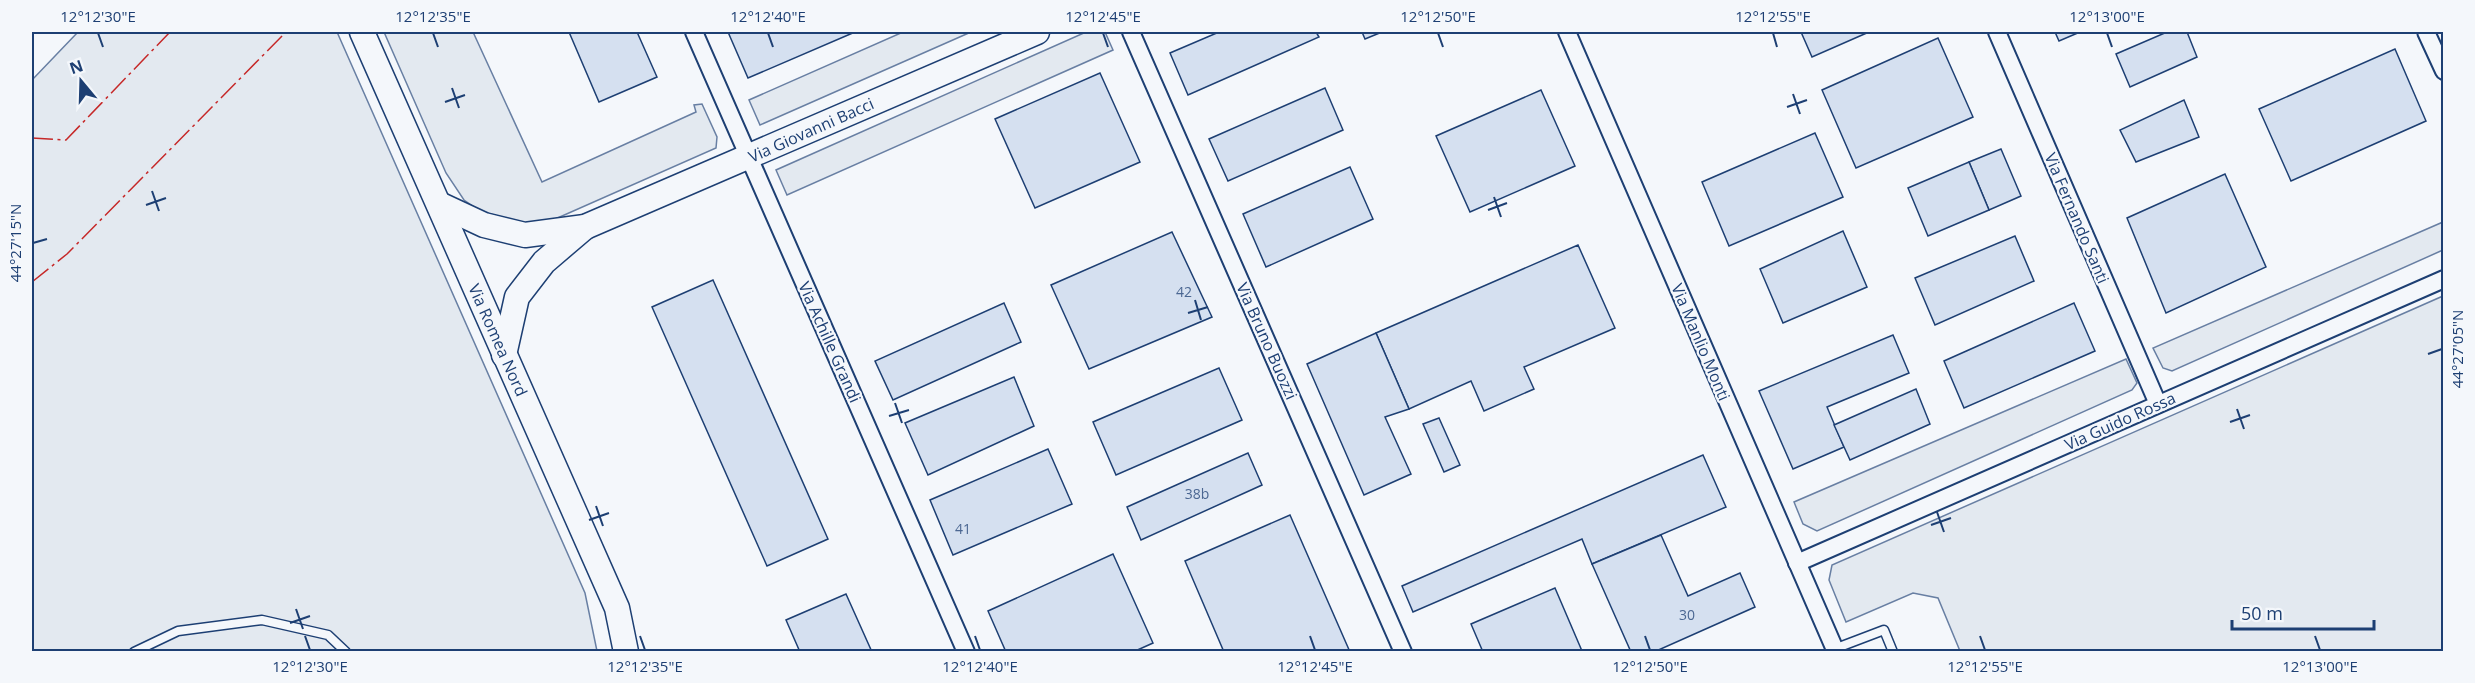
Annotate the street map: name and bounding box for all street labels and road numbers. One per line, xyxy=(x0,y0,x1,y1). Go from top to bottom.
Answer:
street label: Via Giovanni Bacci xyxy=(745,92,877,168)
street label: Via Fernando Santi xyxy=(2040,149,2114,287)
street label: Via Achille Grandi xyxy=(793,278,867,406)
street label: Via Bruno Buozzi xyxy=(1231,279,1303,403)
street label: Via Romea Nord xyxy=(463,280,533,400)
street label: Via Manlio Monti xyxy=(1666,280,1736,404)
street label: Via Guido Rossa xyxy=(2061,387,2179,455)

